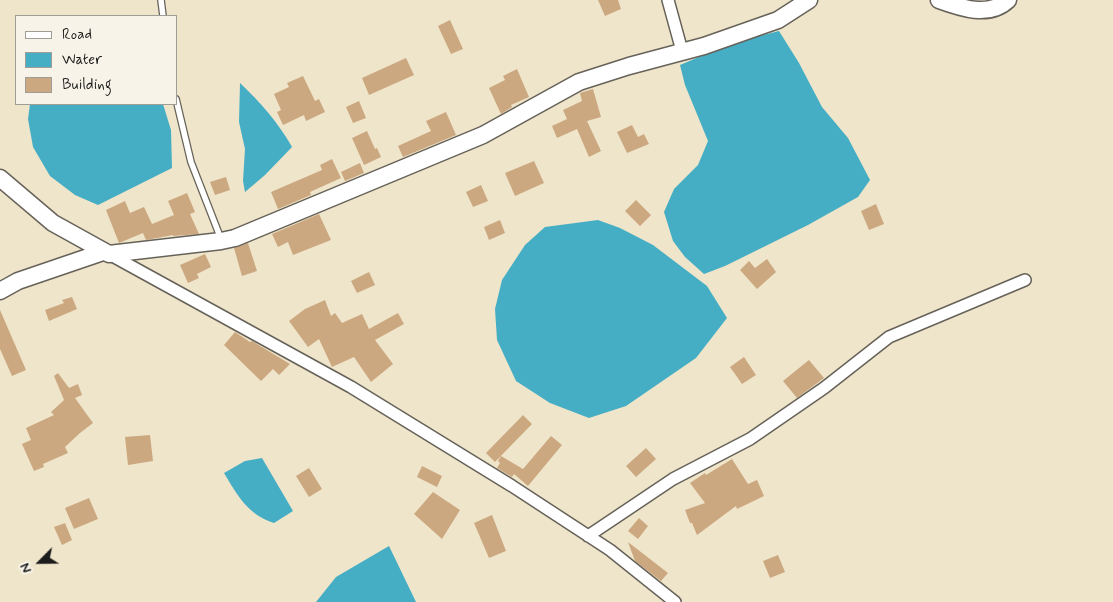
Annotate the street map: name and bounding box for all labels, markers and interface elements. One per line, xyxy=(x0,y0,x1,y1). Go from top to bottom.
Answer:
legend xyxy=(15,15,178,105)
text: Road xyxy=(62,25,92,45)
text: Water xyxy=(62,50,102,70)
text: Building xyxy=(62,75,112,95)
north arrow xyxy=(15,537,65,587)
text: N xyxy=(16,560,36,576)

